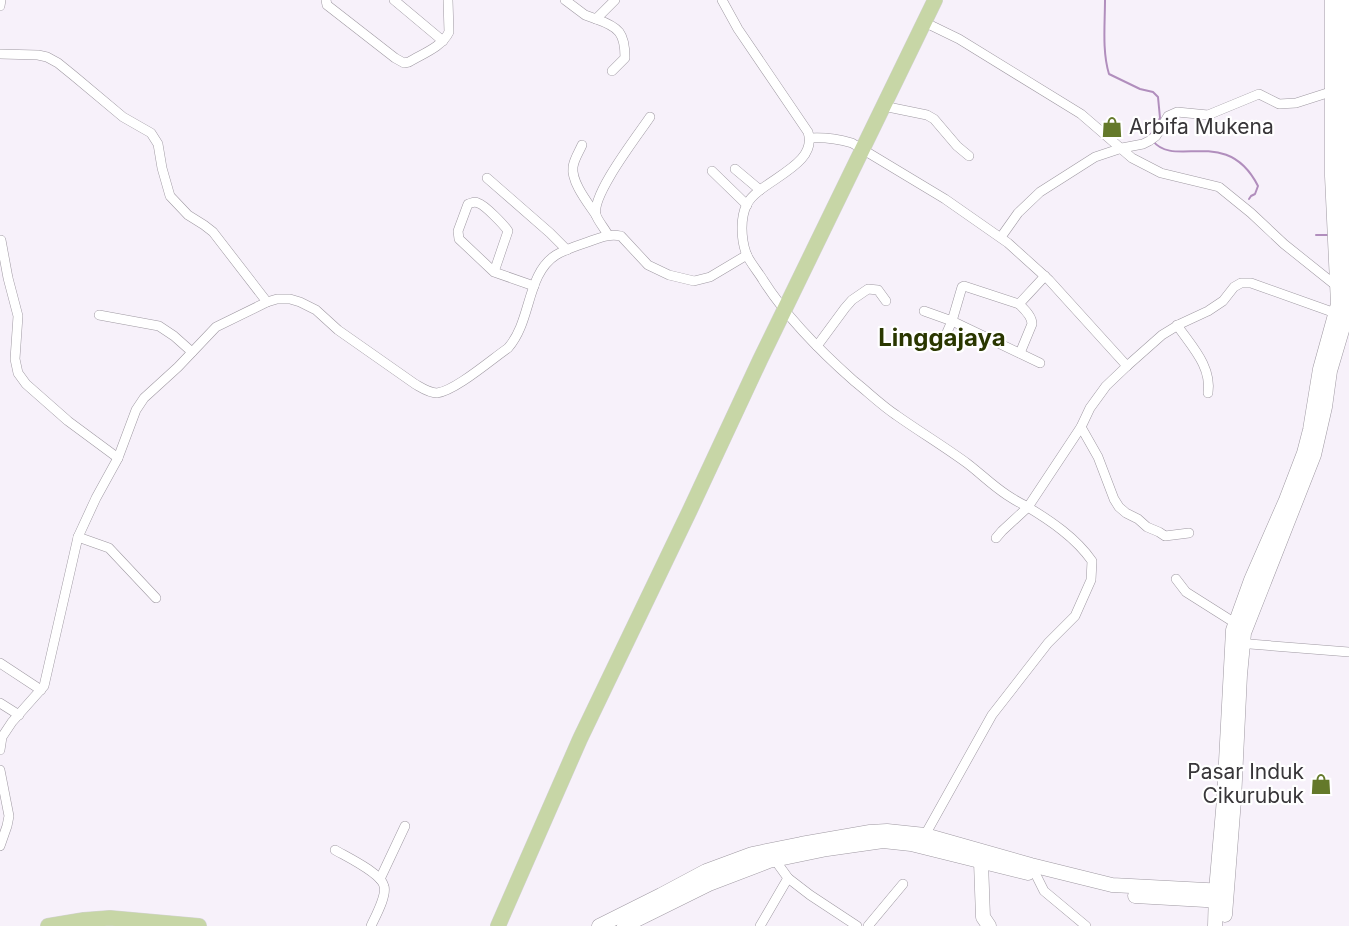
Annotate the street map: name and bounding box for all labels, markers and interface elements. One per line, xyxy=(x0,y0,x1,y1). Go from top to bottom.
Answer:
place label: Arbifa Mukena xyxy=(1129,114,1274,139)
shop icon: Arbifa Mukena xyxy=(1100,115,1124,139)
district label: Linggajaya xyxy=(878,323,1006,352)
place label: Pasar Induk Cikurubuk xyxy=(1187,759,1304,808)
shop icon: Pasar Induk Cikurubuk xyxy=(1309,772,1333,796)

